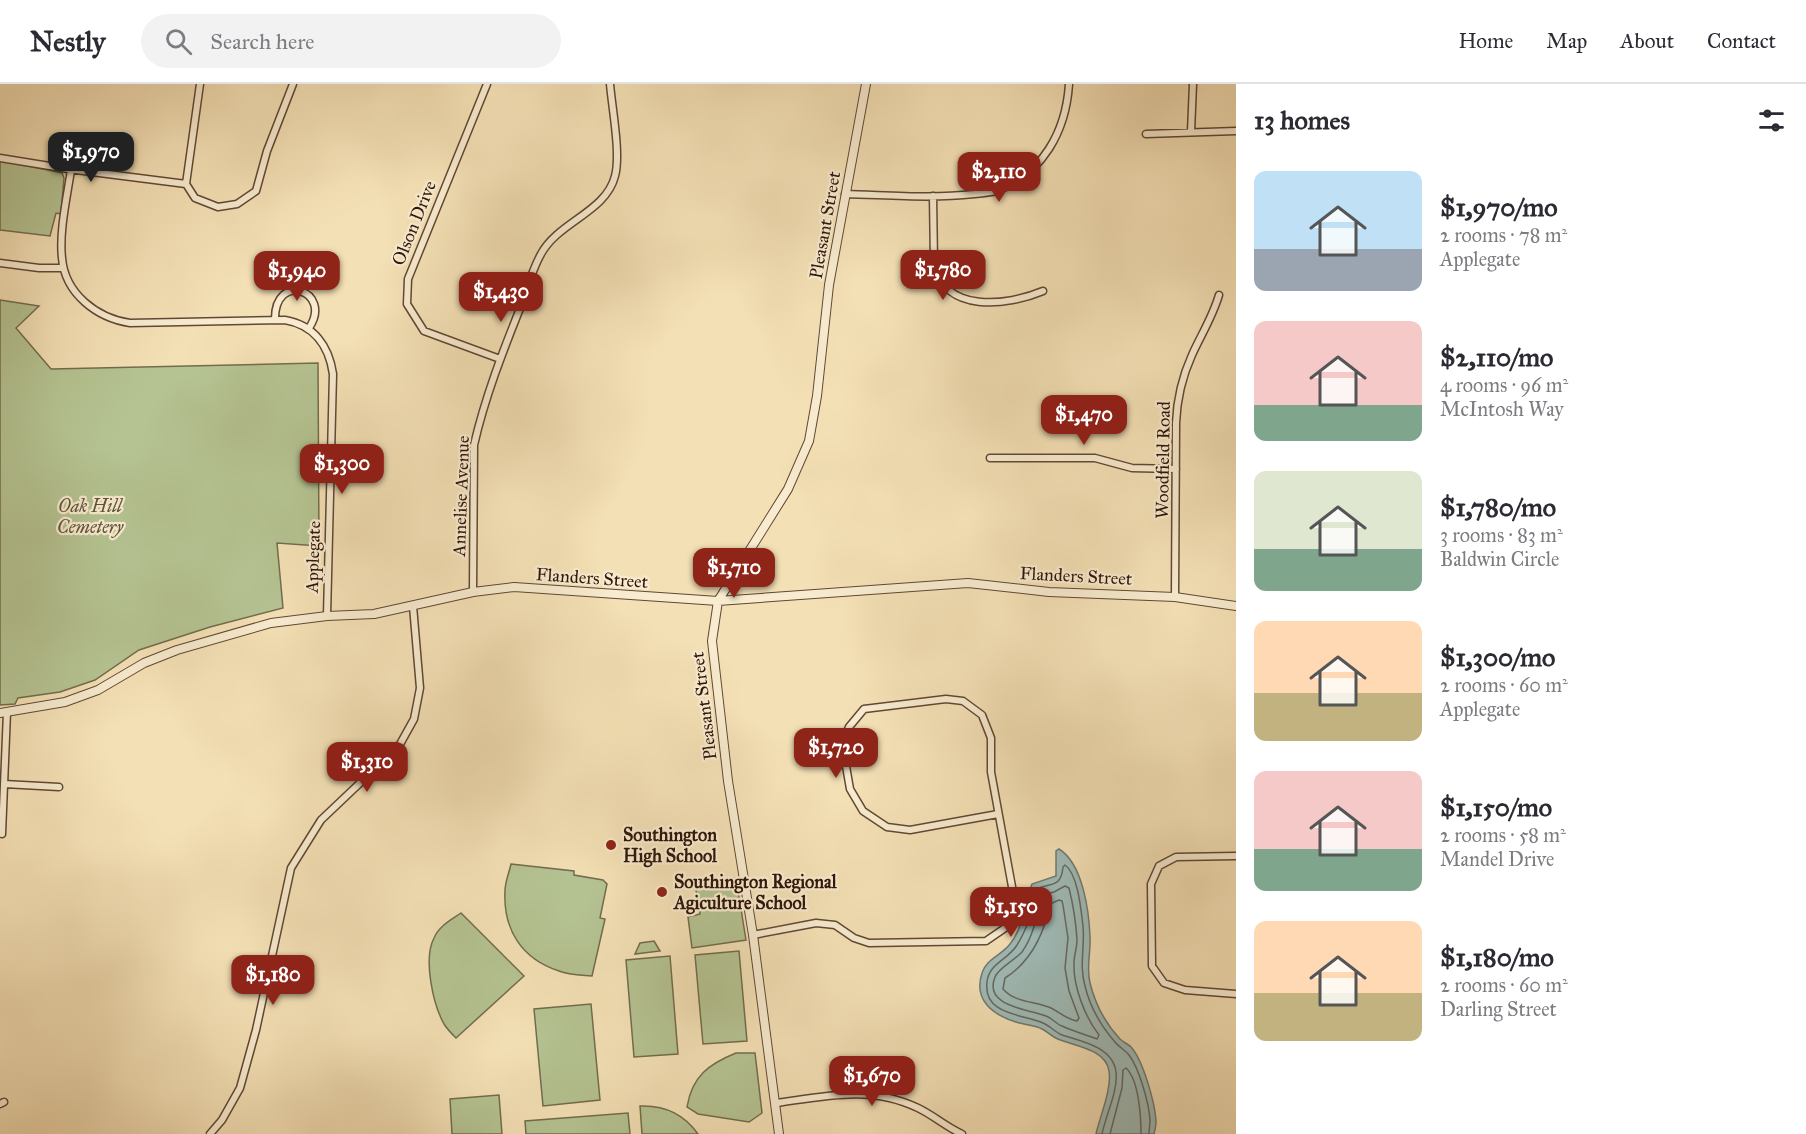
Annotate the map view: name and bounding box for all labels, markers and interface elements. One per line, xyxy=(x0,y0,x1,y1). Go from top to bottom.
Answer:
search box xyxy=(141,14,561,68)
text: Nestly xyxy=(30,24,105,59)
icon: search xyxy=(162,25,195,58)
text: Search here xyxy=(210,28,314,55)
text: Home xyxy=(1458,28,1513,54)
text: Map xyxy=(1546,28,1587,54)
text: About xyxy=(1620,28,1674,54)
text: Contact xyxy=(1707,28,1776,54)
text: 13 homes xyxy=(1254,104,1350,136)
icon: filters xyxy=(1755,104,1788,137)
pin: $1,970 xyxy=(42,132,140,183)
text: $1,970 xyxy=(62,139,120,163)
pin: $2,110 xyxy=(950,152,1048,203)
text: $2,110 xyxy=(972,159,1026,183)
street label: Pleasant Street xyxy=(805,169,845,281)
street label: Olson Drive xyxy=(387,177,441,269)
text: $1,970/mo xyxy=(1440,191,1557,223)
icon: home xyxy=(1302,195,1374,267)
text: 2 rooms · 78 m² xyxy=(1440,223,1567,247)
text: Applegate xyxy=(1440,247,1520,271)
pin: $1,780 xyxy=(894,250,992,301)
pin: $1,940 xyxy=(248,251,346,302)
text: $1,780 xyxy=(915,257,971,281)
text: $1,940 xyxy=(268,258,326,282)
pin: $1,430 xyxy=(452,272,550,323)
text: $1,430 xyxy=(473,279,529,303)
text: $2,110/mo xyxy=(1440,341,1553,373)
icon: home xyxy=(1302,345,1374,417)
text: 4 rooms · 96 m² xyxy=(1440,373,1568,397)
pin: $1,470 xyxy=(1035,395,1133,446)
text: McIntosh Way xyxy=(1440,397,1564,421)
street label: Woodfield Road xyxy=(1151,401,1175,519)
text: $1,470 xyxy=(1055,402,1113,426)
street label: Annelise Avenue xyxy=(448,435,474,558)
pin: $1,300 xyxy=(293,444,391,495)
text: $1,300 xyxy=(314,451,370,475)
text: $1,780/mo xyxy=(1440,491,1556,523)
park label: Oak Hill Cemetery xyxy=(57,495,124,538)
icon: home xyxy=(1302,495,1374,567)
street label: Applegate xyxy=(301,521,326,594)
text: 3 rooms · 83 m² xyxy=(1440,523,1563,547)
text: Baldwin Circle xyxy=(1440,547,1559,571)
pin: $1,710 xyxy=(685,548,783,599)
text: $1,710 xyxy=(707,555,761,579)
street label: Flanders Street xyxy=(1019,562,1133,590)
street label: Flanders Street xyxy=(535,563,649,593)
text: $1,300/mo xyxy=(1440,641,1555,673)
icon: home xyxy=(1302,645,1374,717)
street label: Pleasant Street xyxy=(686,650,722,761)
text: 2 rooms · 60 m² xyxy=(1440,673,1568,697)
text: Applegate xyxy=(1440,697,1520,721)
pin: $1,720 xyxy=(787,728,885,779)
text: $1,720 xyxy=(808,735,864,759)
pin: $1,310 xyxy=(318,742,416,793)
text: $1,310 xyxy=(341,749,393,773)
text: $1,150/mo xyxy=(1440,791,1552,823)
icon: home xyxy=(1302,795,1374,867)
text: 2 rooms · 58 m² xyxy=(1440,823,1566,847)
place label: Southington High School xyxy=(623,824,718,868)
marker: Southington High School xyxy=(604,838,618,852)
text: Mandel Drive xyxy=(1440,847,1554,871)
place label: Southington Regional Agiculture School xyxy=(673,871,838,915)
marker: Southington Regional Agiculture School xyxy=(655,885,669,899)
pin: $1,150 xyxy=(962,887,1060,938)
text: $1,150 xyxy=(984,894,1038,918)
text: $1,180/mo xyxy=(1440,941,1554,973)
icon: home xyxy=(1302,945,1374,1017)
pin: $1,180 xyxy=(224,955,322,1006)
text: $1,180 xyxy=(245,962,301,986)
text: 2 rooms · 60 m² xyxy=(1440,973,1568,997)
text: Darling Street xyxy=(1440,997,1557,1021)
pin: $1,670 xyxy=(823,1056,921,1107)
text: $1,670 xyxy=(843,1063,901,1087)

